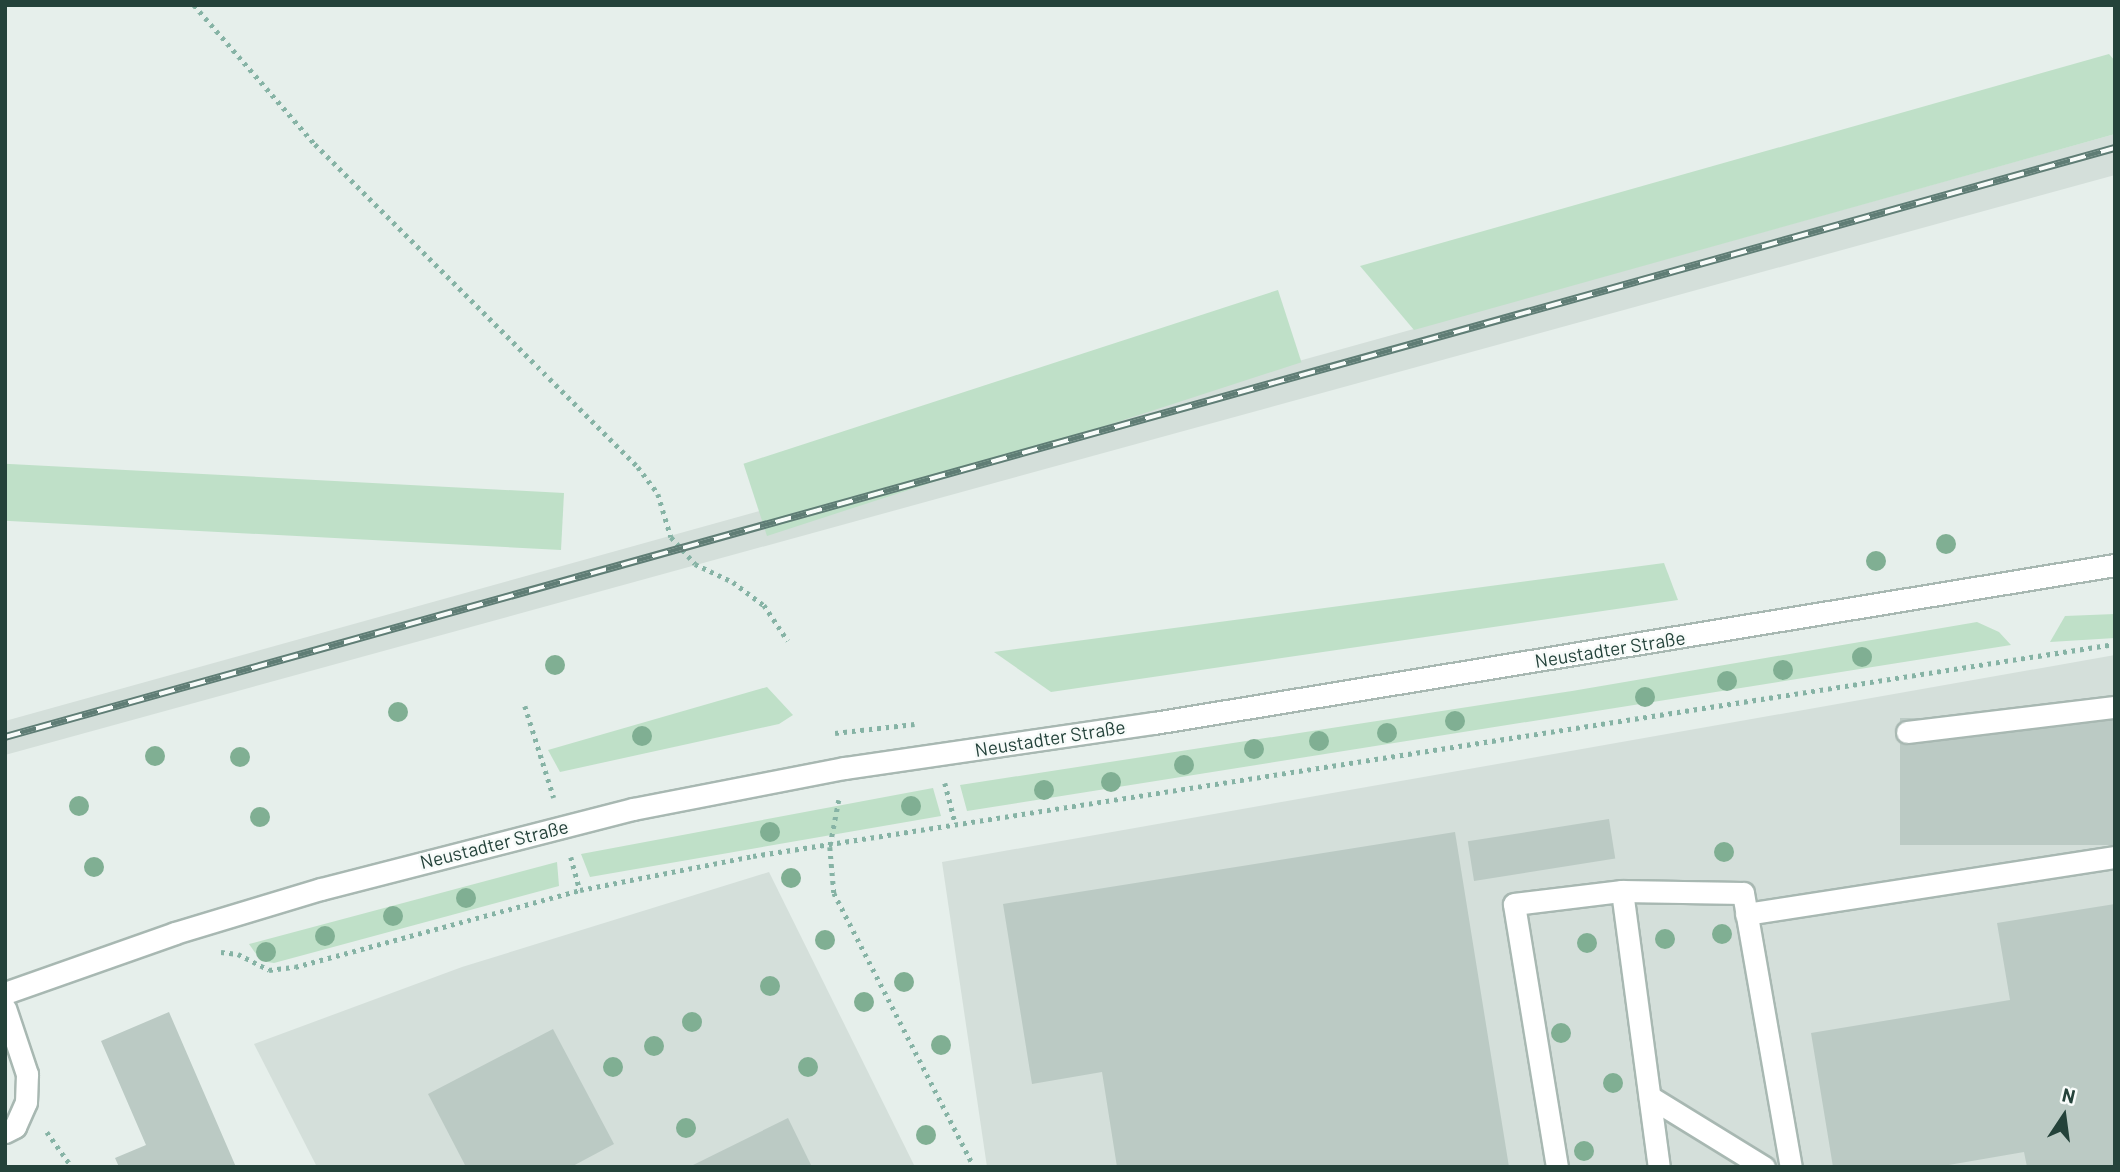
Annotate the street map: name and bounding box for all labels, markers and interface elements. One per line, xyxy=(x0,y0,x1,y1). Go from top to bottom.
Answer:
street label: Neustadter Straße xyxy=(1533,626,1687,672)
street label: Neustadter Straße xyxy=(973,715,1127,761)
street label: Neustadter Straße xyxy=(417,815,571,873)
north arrow xyxy=(2029,1081,2099,1151)
text: N xyxy=(2060,1082,2078,1108)

